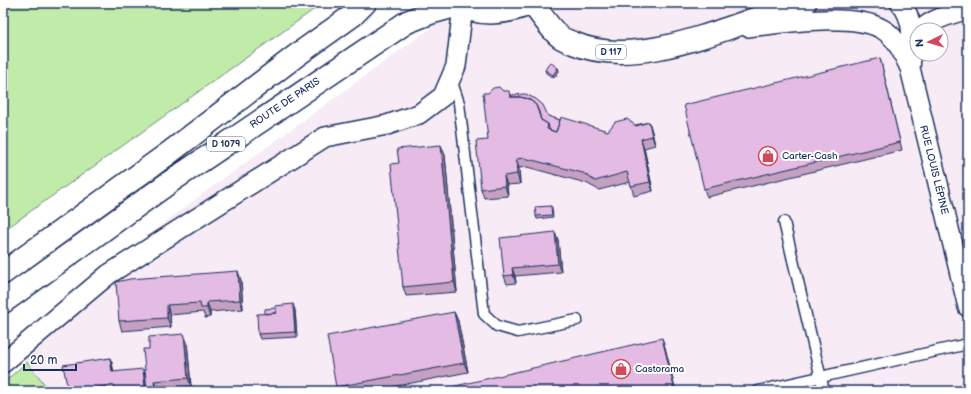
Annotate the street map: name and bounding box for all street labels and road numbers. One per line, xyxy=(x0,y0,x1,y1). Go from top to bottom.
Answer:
road number: D 117 xyxy=(596,45,626,59)
street label: ROUTE DE PARIS xyxy=(248,75,322,131)
street label: RUE LOUIS LÉPINE xyxy=(917,124,951,216)
road number: D 1079 xyxy=(207,137,245,151)

